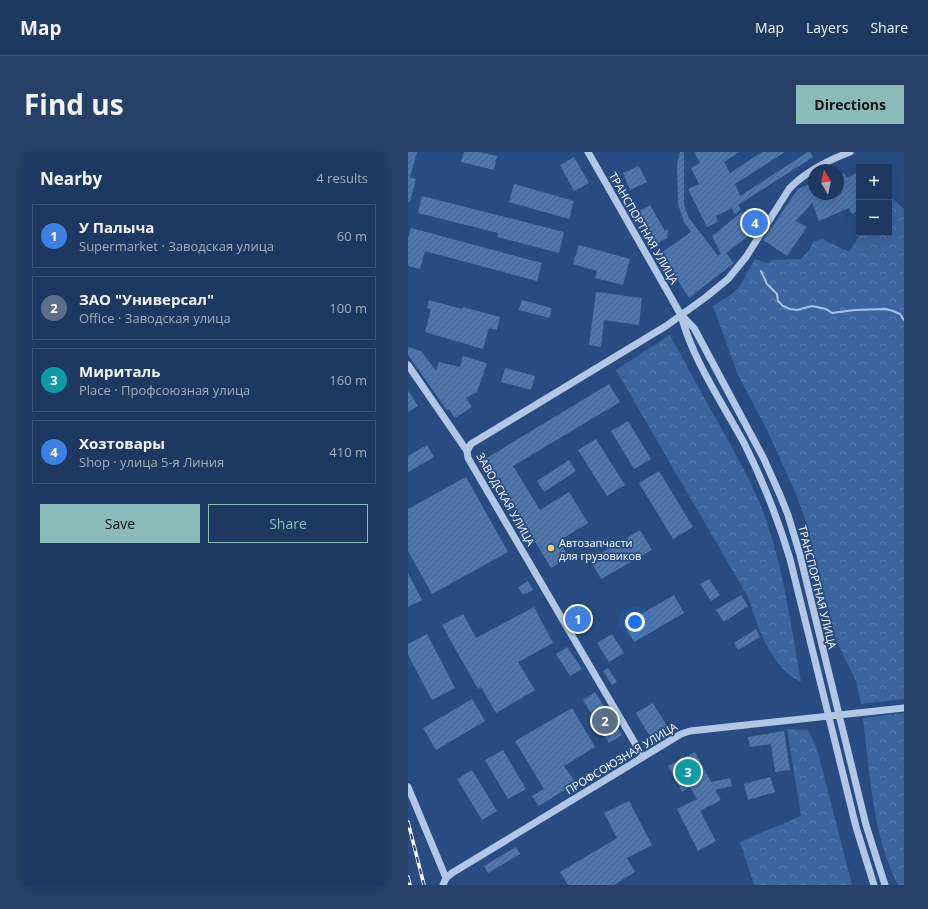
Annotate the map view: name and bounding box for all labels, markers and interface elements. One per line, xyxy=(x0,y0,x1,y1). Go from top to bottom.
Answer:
text: Map xyxy=(20,15,61,41)
text: Map xyxy=(755,18,784,37)
text: Layers xyxy=(806,18,848,37)
text: Share xyxy=(870,18,908,37)
text: Find us xyxy=(24,85,124,123)
button: Directions xyxy=(796,85,904,124)
north arrow xyxy=(808,164,844,200)
map controls xyxy=(856,164,892,236)
button: + xyxy=(856,164,892,200)
text: Nearby xyxy=(40,167,102,190)
text: 4 results xyxy=(316,169,368,187)
street label: ТРАНСПОРТНАЯ УЛИЦА xyxy=(606,169,682,287)
button: − xyxy=(856,200,892,236)
pin: 4 xyxy=(742,208,768,238)
text: У Палыча xyxy=(79,217,154,237)
text: 1 xyxy=(50,227,58,245)
text: 60 m xyxy=(337,227,367,245)
text: Supermarket · Заводская улица xyxy=(79,237,274,255)
text: ЗАО "Универсал" xyxy=(79,289,214,309)
text: 2 xyxy=(50,299,58,317)
text: 100 m xyxy=(329,299,367,317)
text: Office · Заводская улица xyxy=(79,309,231,327)
text: Мириталь xyxy=(79,361,160,381)
text: 3 xyxy=(50,371,58,389)
text: 160 m xyxy=(329,371,367,389)
text: Place · Профсоюзная улица xyxy=(79,381,250,399)
text: Хозтовары xyxy=(79,433,165,453)
text: 4 xyxy=(50,443,58,461)
text: 410 m xyxy=(329,443,367,461)
street label: ЗАВОДСКАЯ УЛИЦА xyxy=(473,450,539,548)
text: Shop · улица 5-я Линия xyxy=(79,453,224,471)
button: Save xyxy=(40,504,200,543)
button: Share xyxy=(208,504,368,543)
street label: ТРАНСПОРТНАЯ УЛИЦА xyxy=(795,524,841,650)
place label: Автозапчасти для грузовиков xyxy=(559,535,641,563)
marker: Автозапчасти для грузовиков xyxy=(546,543,556,553)
pin: 1 xyxy=(565,604,591,634)
your location xyxy=(625,612,645,632)
pin: 2 xyxy=(592,706,618,736)
street label: ПРОФСОЮЗНАЯ УЛИЦА xyxy=(562,719,680,797)
pin: 3 xyxy=(675,757,701,787)

